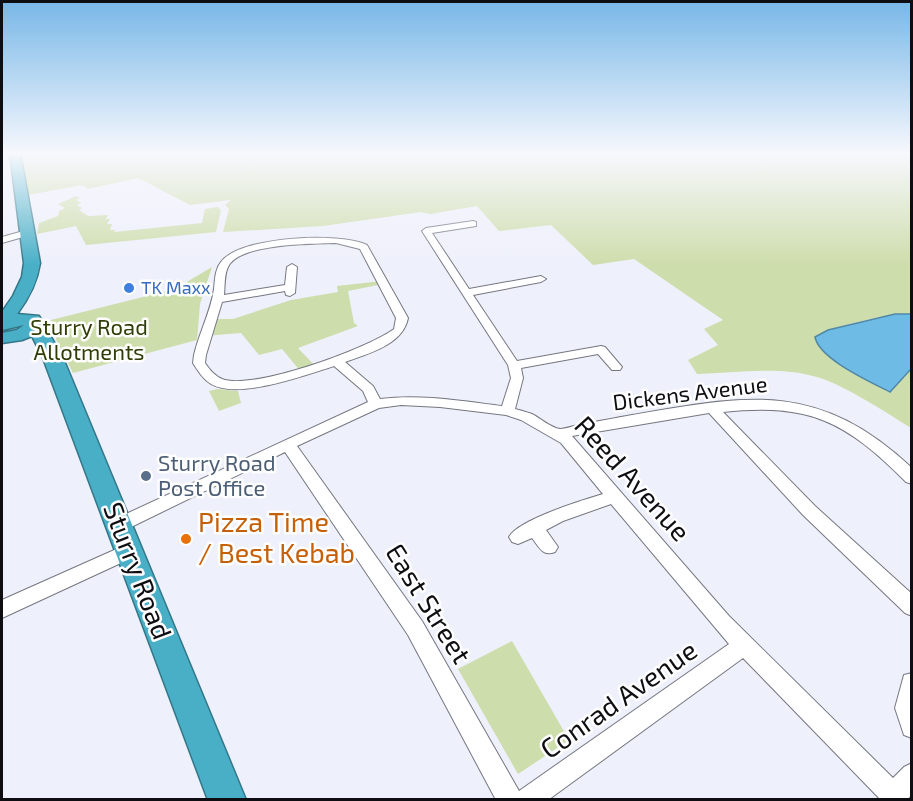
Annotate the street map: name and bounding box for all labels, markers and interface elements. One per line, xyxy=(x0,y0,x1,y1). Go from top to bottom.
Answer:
place label: TK Maxx xyxy=(141,276,211,298)
marker: TK Maxx xyxy=(122,281,136,295)
park label: Sturry Road Allotments xyxy=(30,313,148,364)
street label: Dickens Avenue xyxy=(611,370,769,414)
street label: Reed Avenue xyxy=(569,409,698,547)
place label: Sturry Road Post Office xyxy=(158,449,276,500)
marker: Sturry Road Post Office xyxy=(139,469,153,483)
street label: Sturry Road xyxy=(97,497,180,644)
place label: Pizza Time / Best Kebab xyxy=(198,505,355,568)
marker: Pizza Time / Best Kebab xyxy=(179,532,193,546)
street label: East Street xyxy=(380,537,479,669)
street label: Conrad Avenue xyxy=(534,633,702,764)

